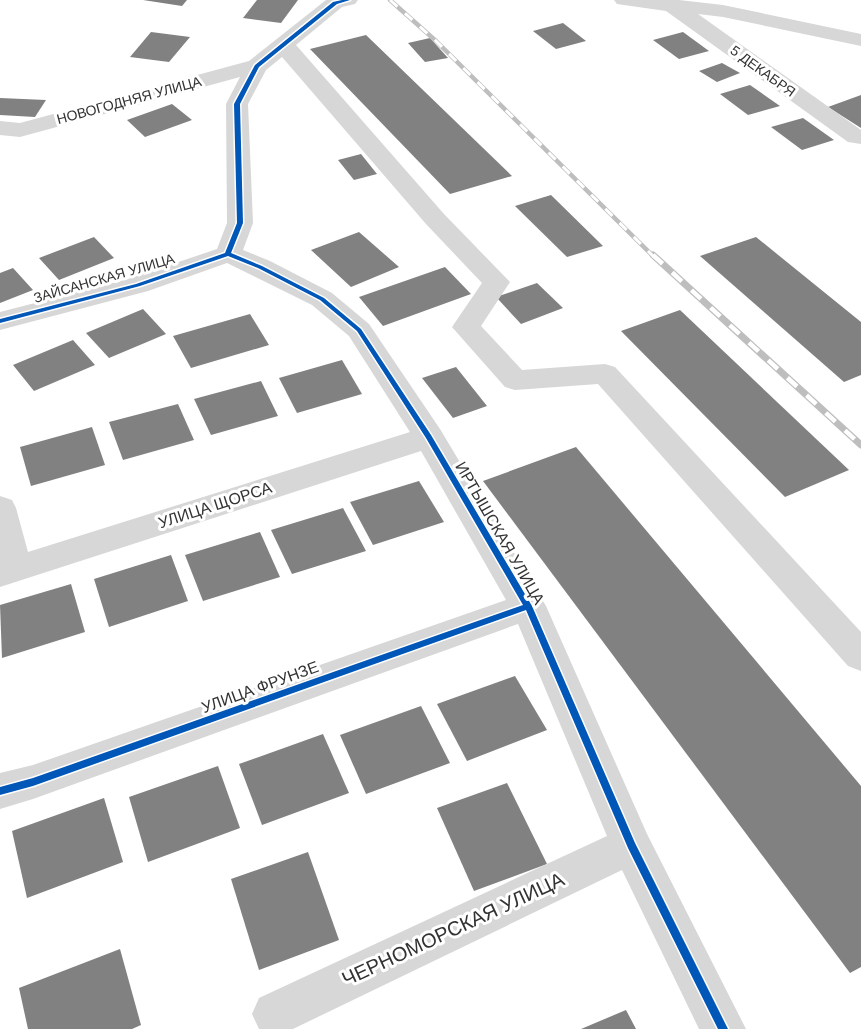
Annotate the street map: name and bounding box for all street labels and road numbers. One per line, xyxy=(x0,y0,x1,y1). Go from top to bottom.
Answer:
street label: 5 ДЕКАБРЯ xyxy=(727,42,799,100)
street label: НОВОГОДНЯЯ УЛИЦА xyxy=(55,73,204,127)
street label: ЗАЙСАНСКАЯ УЛИЦА xyxy=(31,249,177,306)
street label: ИРТЫШСКАЯ УЛИЦА xyxy=(452,459,548,608)
street label: УЛИЦА ЩОРСА xyxy=(156,479,274,531)
street label: УЛИЦА ФРУНЗЕ xyxy=(199,658,321,716)
street label: ЧЕРНОМОРСКАЯ УЛИЦА xyxy=(338,868,568,990)

